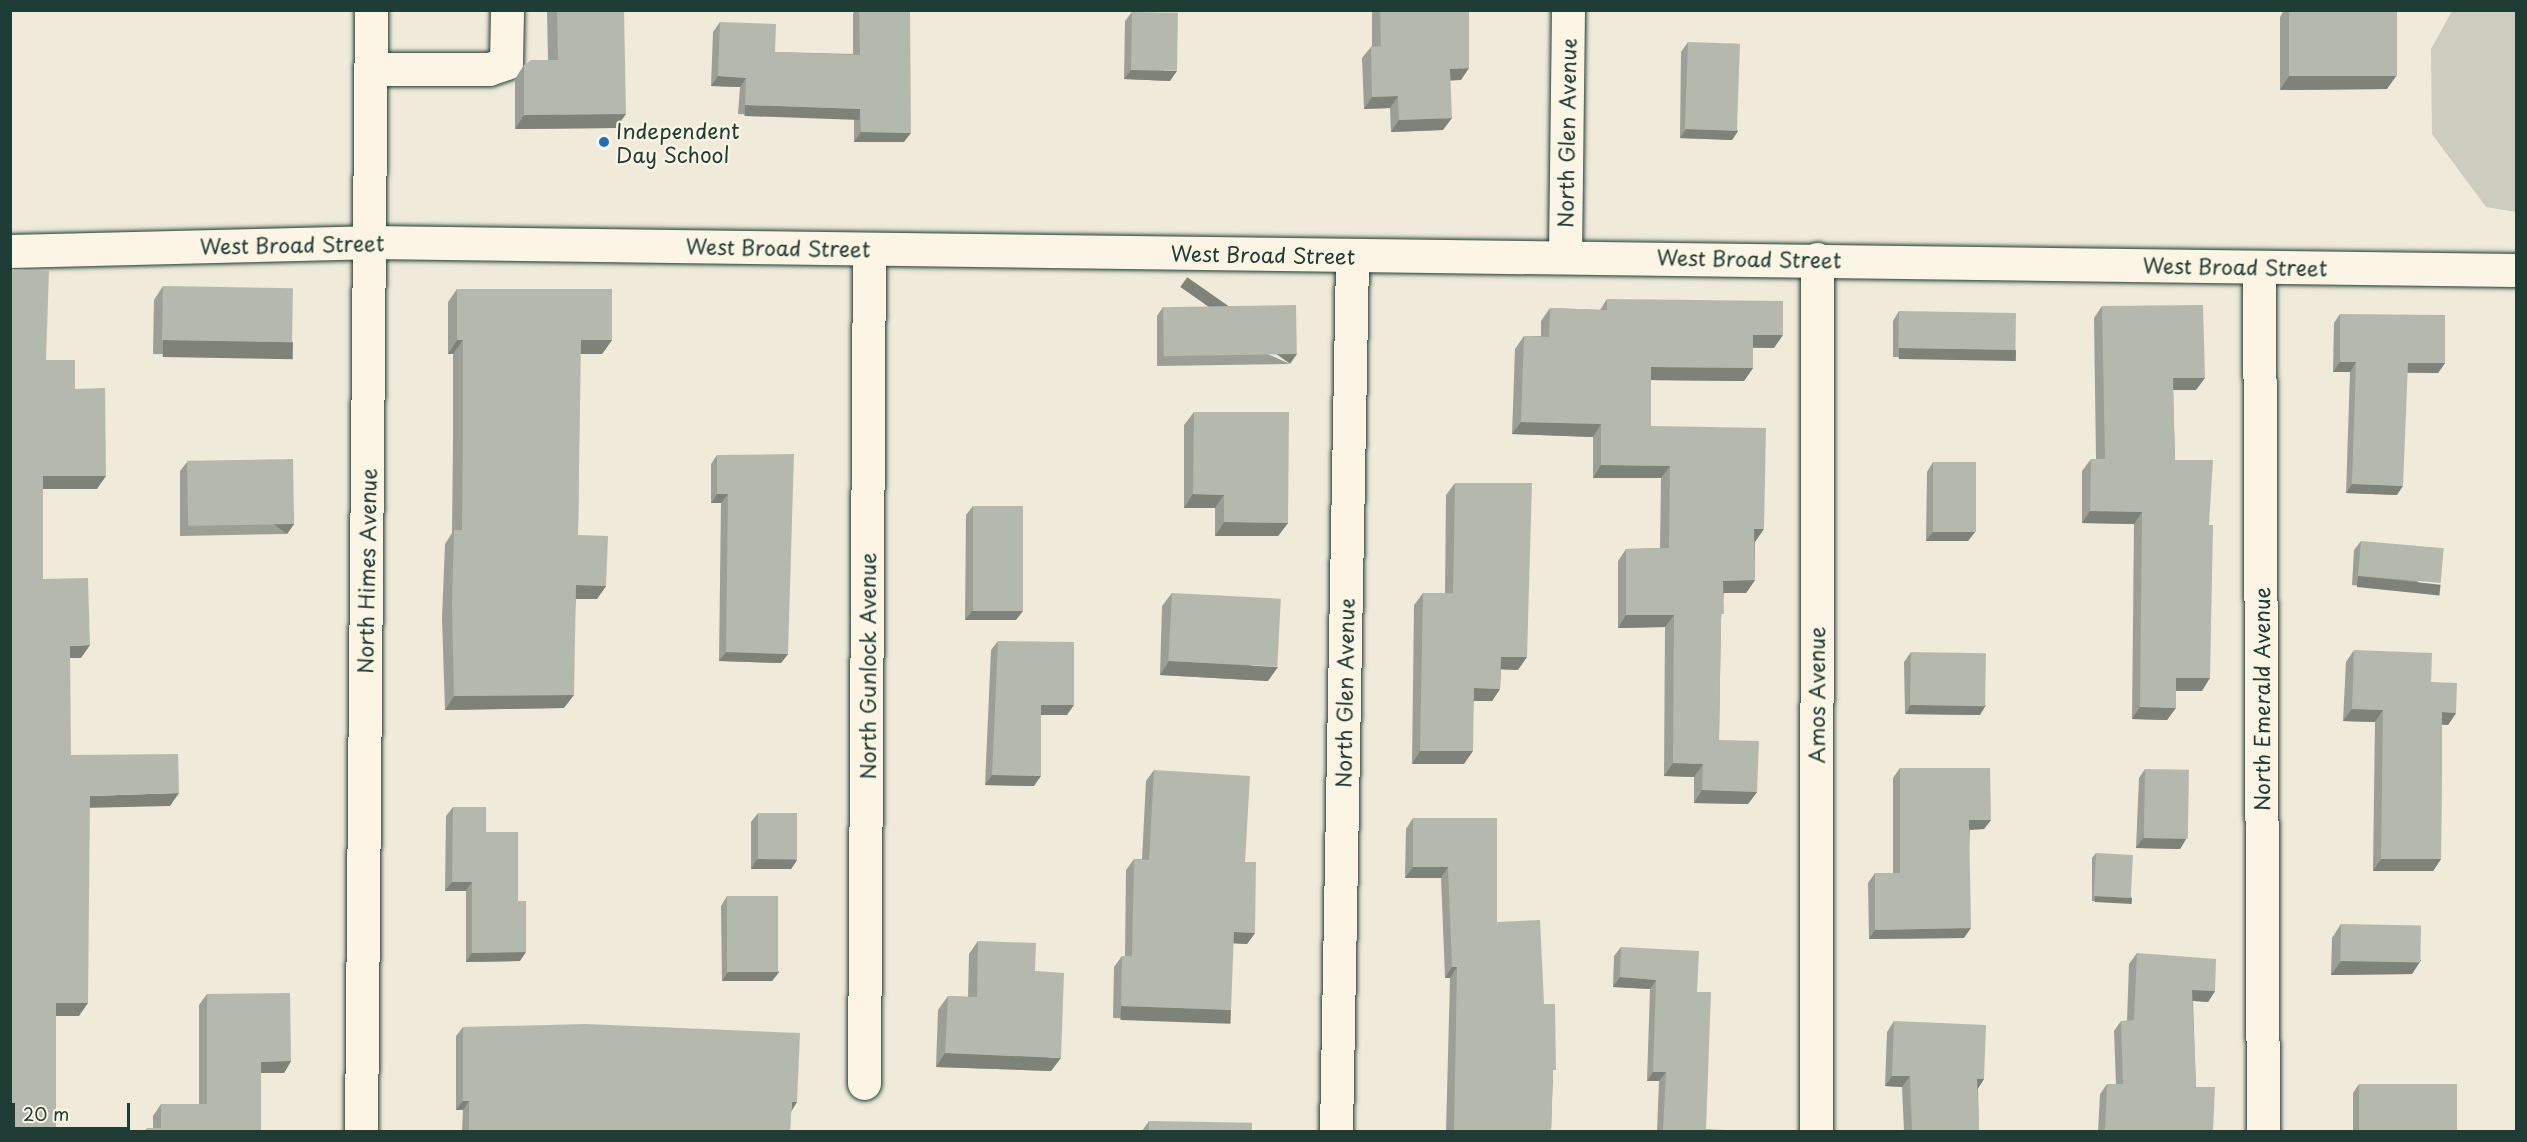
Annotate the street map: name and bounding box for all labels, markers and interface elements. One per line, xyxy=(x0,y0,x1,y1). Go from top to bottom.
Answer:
street label: North Glen Avenue xyxy=(1552,37,1580,229)
place label: Independent Day School xyxy=(616,117,740,167)
marker: Independent Day School xyxy=(597,135,611,149)
street label: West Broad Street xyxy=(199,230,385,258)
street label: West Broad Street xyxy=(685,233,871,261)
street label: West Broad Street xyxy=(1170,240,1356,268)
street label: West Broad Street xyxy=(1656,244,1842,272)
street label: West Broad Street xyxy=(2142,252,2328,280)
street label: North Himes Avenue xyxy=(352,468,380,674)
street label: North Gunlock Avenue xyxy=(854,553,880,779)
street label: North Emerald Avenue xyxy=(2248,585,2274,813)
street label: North Glen Avenue xyxy=(1330,597,1358,789)
street label: Amos Avenue xyxy=(1803,627,1829,763)
scale bar xyxy=(15,1091,134,1129)
text: 20 m xyxy=(23,1100,69,1127)

